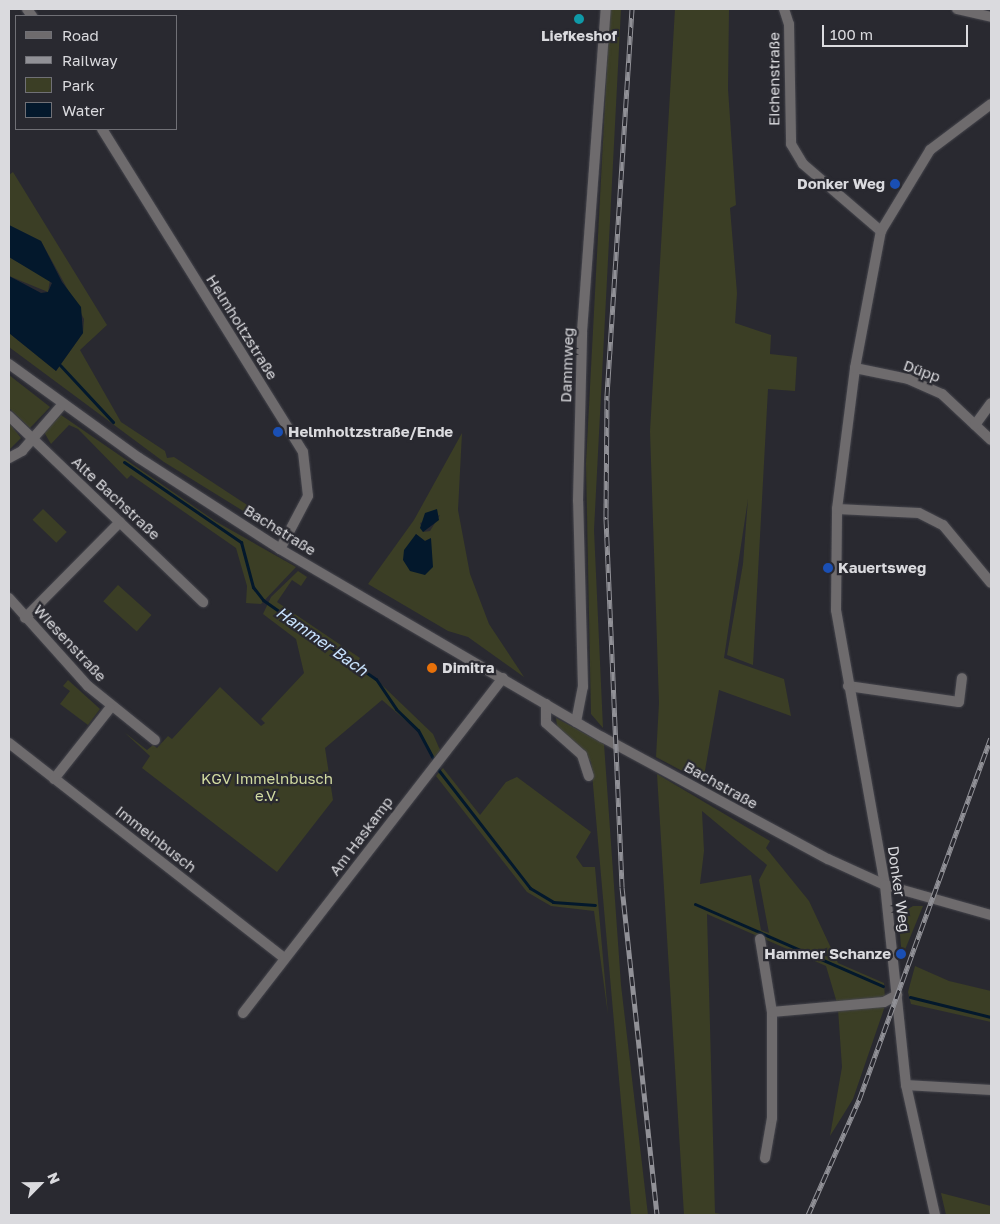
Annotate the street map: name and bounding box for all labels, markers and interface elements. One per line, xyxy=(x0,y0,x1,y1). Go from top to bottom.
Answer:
marker: Liefkeshof xyxy=(573,13,585,25)
legend xyxy=(15,15,178,130)
scale bar xyxy=(825,15,971,47)
text: 100 m xyxy=(830,25,873,43)
text: Road xyxy=(62,26,99,44)
place label: Liefkeshof xyxy=(541,27,617,45)
street label: Eichenstraße xyxy=(765,32,783,126)
text: Railway xyxy=(62,51,118,69)
text: Park xyxy=(62,76,94,94)
text: Water xyxy=(62,101,105,119)
place label: Donker Weg xyxy=(797,175,885,193)
marker: Donker Weg xyxy=(889,178,901,190)
street label: Helmholtzstraße xyxy=(202,271,282,383)
street label: Dammweg xyxy=(557,327,577,403)
street label: Düpp xyxy=(901,356,943,386)
place label: Helmholtzstraße/Ende xyxy=(288,423,453,441)
marker: Helmholtzstraße/Ende xyxy=(272,426,284,438)
street label: Alte Bachstraße xyxy=(68,452,164,544)
street label: Bachstraße xyxy=(241,501,319,559)
place label: Kauertsweg xyxy=(838,559,926,577)
marker: Kauertsweg xyxy=(822,562,834,574)
street label: Wiesenstraße xyxy=(30,601,110,685)
water label: Hammer Bach xyxy=(273,602,371,680)
place label: Dimitra xyxy=(442,659,494,677)
marker: Dimitra xyxy=(426,662,438,674)
street label: Bachstraße xyxy=(681,757,761,813)
park label: KGV Immelnbusch e.V. xyxy=(201,769,333,804)
street label: Am Haskamp xyxy=(325,793,397,879)
street label: Immelnbusch xyxy=(112,802,200,876)
street label: Donker Weg xyxy=(884,845,914,933)
place label: Hammer Schanze xyxy=(764,945,891,963)
marker: Hammer Schanze xyxy=(895,948,907,960)
north arrow xyxy=(15,1159,65,1209)
text: N xyxy=(44,1170,64,1186)

